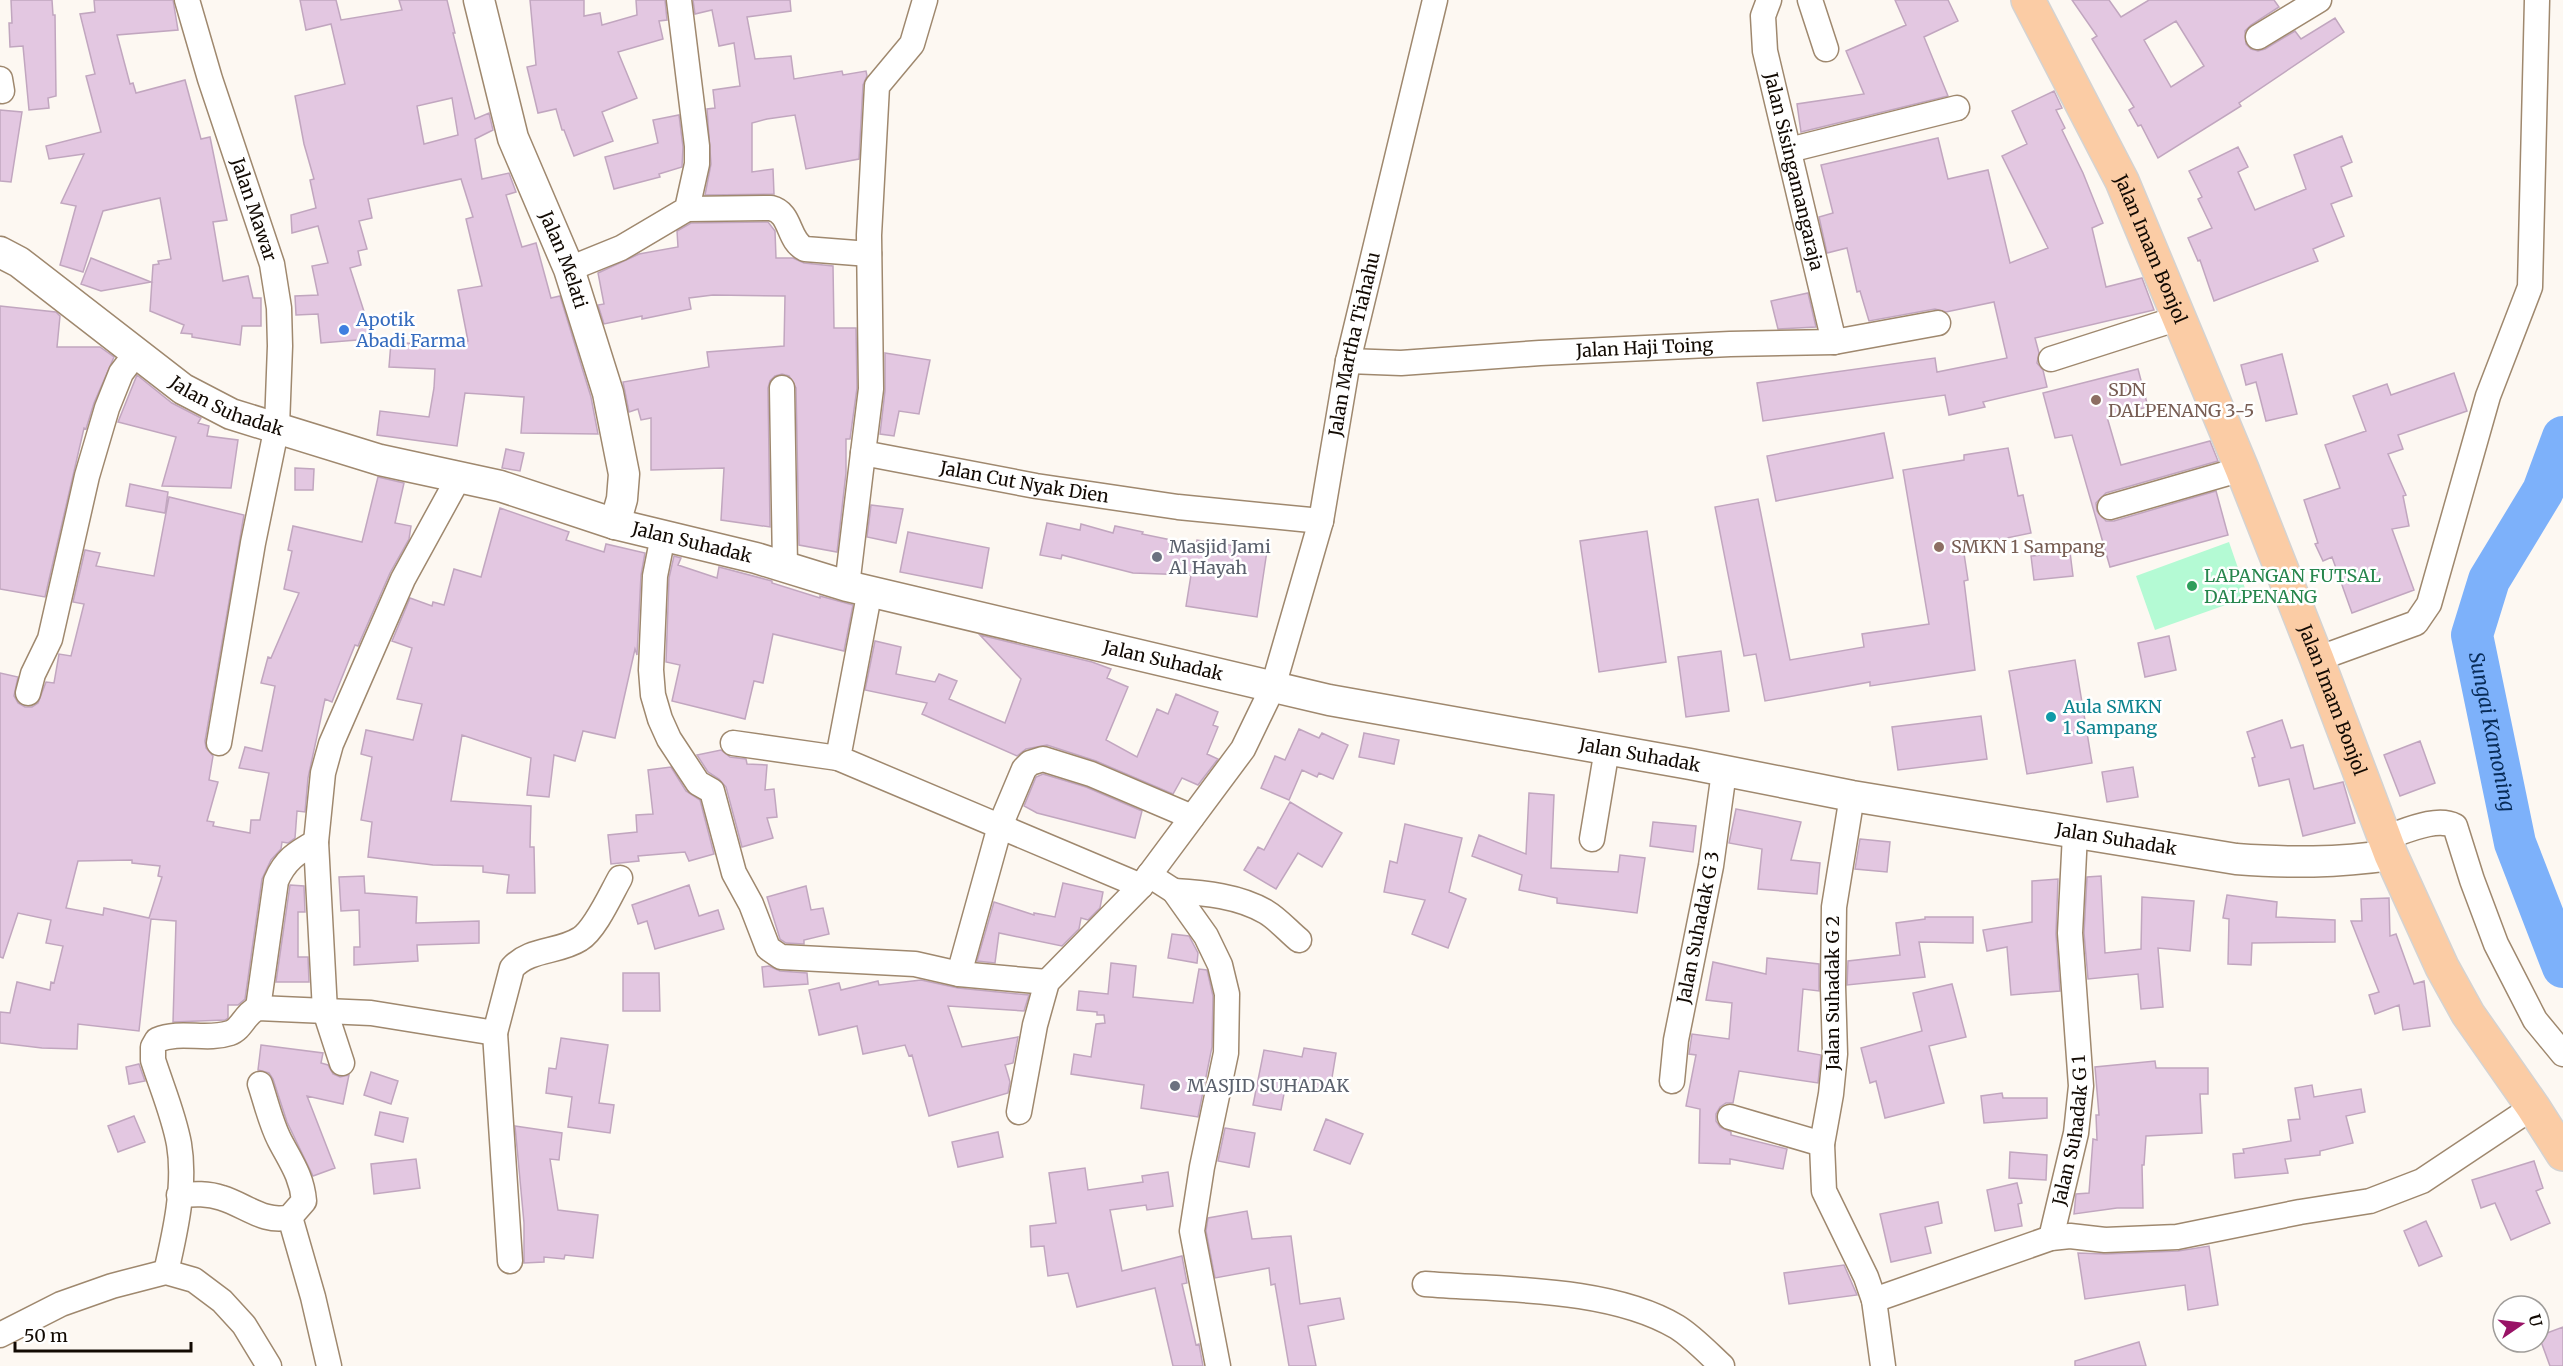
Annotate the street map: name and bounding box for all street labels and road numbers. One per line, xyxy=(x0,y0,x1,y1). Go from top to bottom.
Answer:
street label: Jalan Sisingamangaraja xyxy=(1759,69,1829,273)
street label: Jalan Mawar xyxy=(226,154,282,264)
street label: Jalan Imam Bonjol xyxy=(2109,170,2192,328)
street label: Jalan Melati xyxy=(534,206,593,311)
street label: Jalan Martha Tiahahu xyxy=(1323,249,1385,439)
street label: Jalan Haji Toing xyxy=(1574,333,1714,362)
street label: Jalan Suhadak xyxy=(164,370,287,441)
street label: Jalan Cut Nyak Dien xyxy=(937,456,1111,508)
street label: Jalan Suhadak xyxy=(629,516,755,568)
street label: Jalan Imam Bonjol xyxy=(2293,620,2372,779)
street label: Jalan Suhadak xyxy=(1100,635,1226,686)
street label: Jalan Suhadak xyxy=(1576,732,1703,777)
street label: Jalan Suhadak xyxy=(2053,817,2179,860)
street label: Jalan Suhadak G 3 xyxy=(1671,850,1724,1006)
street label: Jalan Suhadak G 2 xyxy=(1821,916,1844,1071)
street label: Jalan Suhadak G 1 xyxy=(2047,1054,2092,1209)

